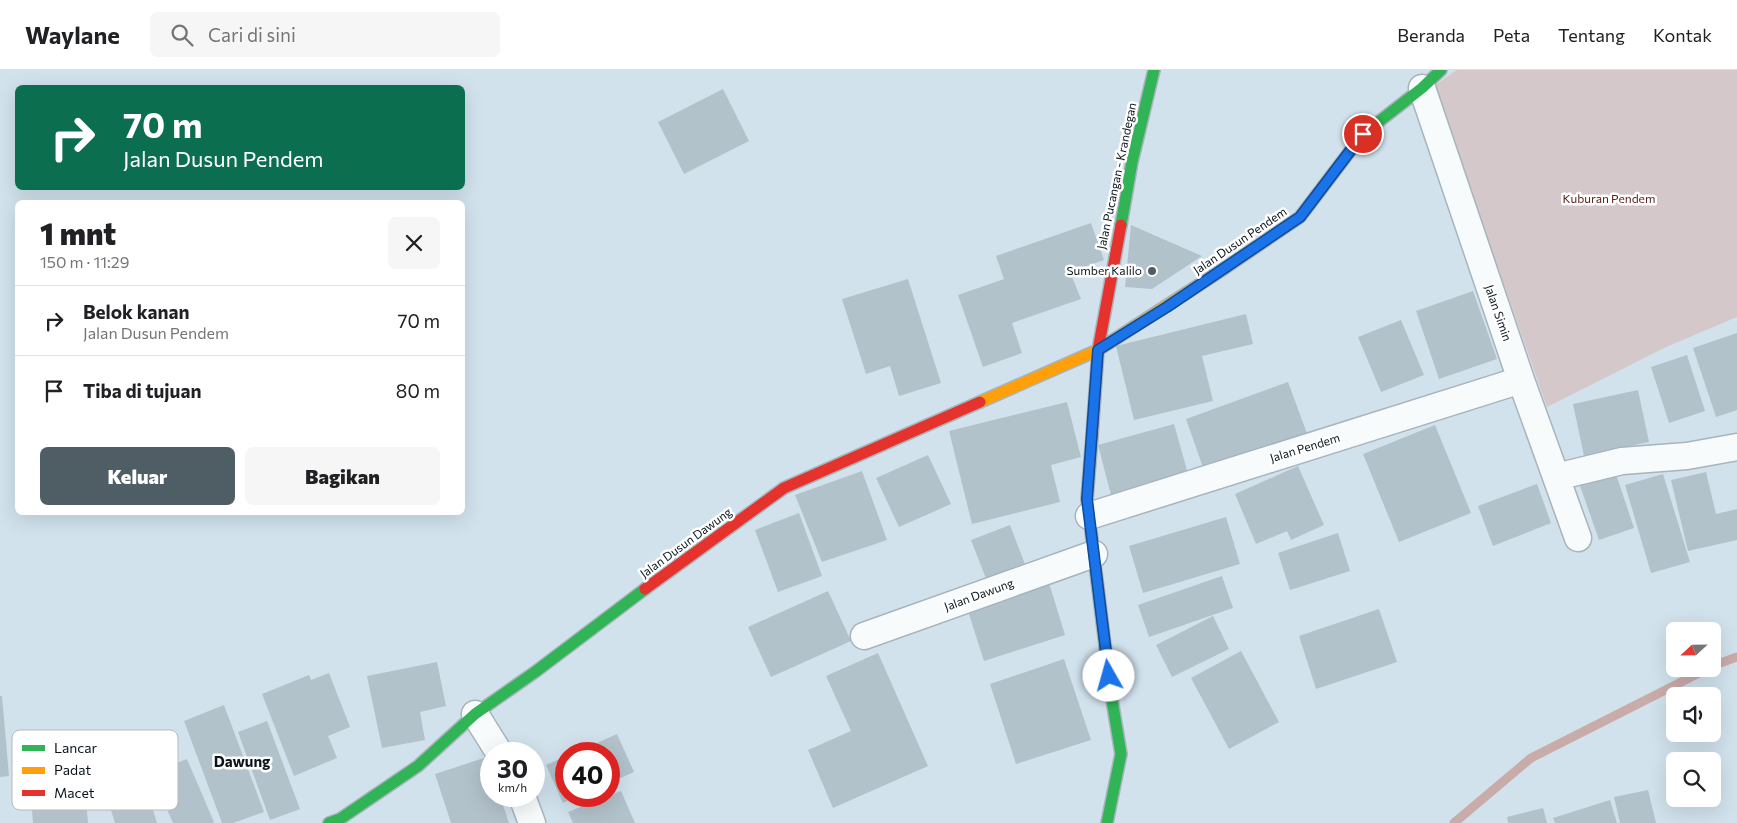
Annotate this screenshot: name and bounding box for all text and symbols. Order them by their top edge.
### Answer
search box [150,12,500,57]
text: Waylane [25,20,120,49]
icon: search [168,21,196,49]
text: Cari di sini [208,23,296,46]
text: Beranda [1397,24,1465,46]
text: Peta [1493,24,1530,46]
text: Tentang [1558,24,1625,46]
text: Kontak [1653,24,1712,46]
street label: Jalan Pucangan - Krandegan [1094,101,1139,251]
text: 70 m [123,102,203,145]
icon: right [40,105,105,170]
pin [1342,113,1384,155]
icon: arrive [1349,120,1377,148]
text: Jalan Dusun Pendem [123,145,324,172]
park label: Kuburan Pendem [1563,191,1655,205]
street label: Jalan Dusun Pendem [1190,204,1289,277]
text: 1 mnt [40,214,116,251]
button: close [388,217,440,269]
text: 150 m · 11:29 [40,252,129,271]
place label: Sumber Kalilo [1067,263,1142,277]
marker: Sumber Kalilo [1146,265,1158,277]
street label: Jalan Simin [1482,283,1515,343]
text: Belok kanan [83,300,190,323]
icon: right [40,307,68,335]
text: 70 m [397,309,440,332]
text: Jalan Dusun Pendem [83,323,229,342]
icon: arrive [40,377,68,405]
text: Tiba di tujuan [83,379,201,402]
text: 80 m [396,379,440,402]
street label: Jalan Pendem [1268,430,1342,465]
button: Keluar [40,447,235,505]
button: Bagikan [245,447,440,505]
street label: Jalan Dusun Dawung [637,504,735,581]
street label: Jalan Dawung [942,575,1016,614]
north arrow [1666,622,1721,678]
map controls [1666,622,1721,807]
position arrow [1082,649,1134,701]
button: sound [1666,687,1721,742]
legend [12,730,178,810]
text: Lancar [54,739,98,756]
speed limit sign: 40 [555,742,620,807]
district label: Dawung [214,752,270,770]
button: search [1666,752,1721,807]
text: 30 [497,753,528,783]
text: Padat [54,761,92,778]
text: km/h [498,780,527,794]
text: Macet [54,784,95,801]

